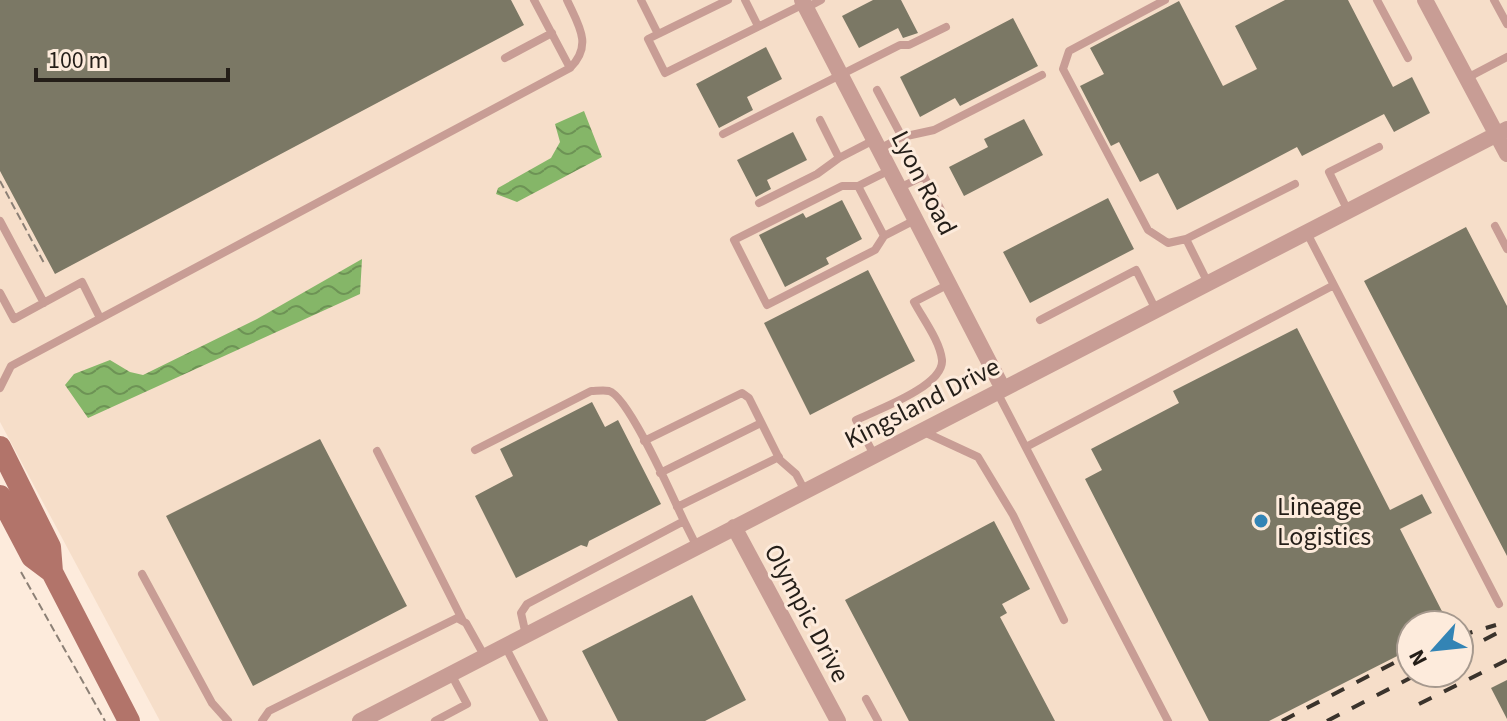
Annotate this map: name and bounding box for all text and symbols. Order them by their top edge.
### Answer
scale bar [36,32,228,82]
text: 100 m [48,43,108,78]
street label: Lyon Road [882,124,966,242]
street label: Kingsland Drive [838,348,1006,458]
place label: Lineage Logistics [1277,488,1371,555]
marker: Lineage Logistics [1252,512,1270,530]
street label: Olympic Drive [755,537,859,689]
north arrow [1395,609,1475,689]
text: N [1400,644,1436,671]

